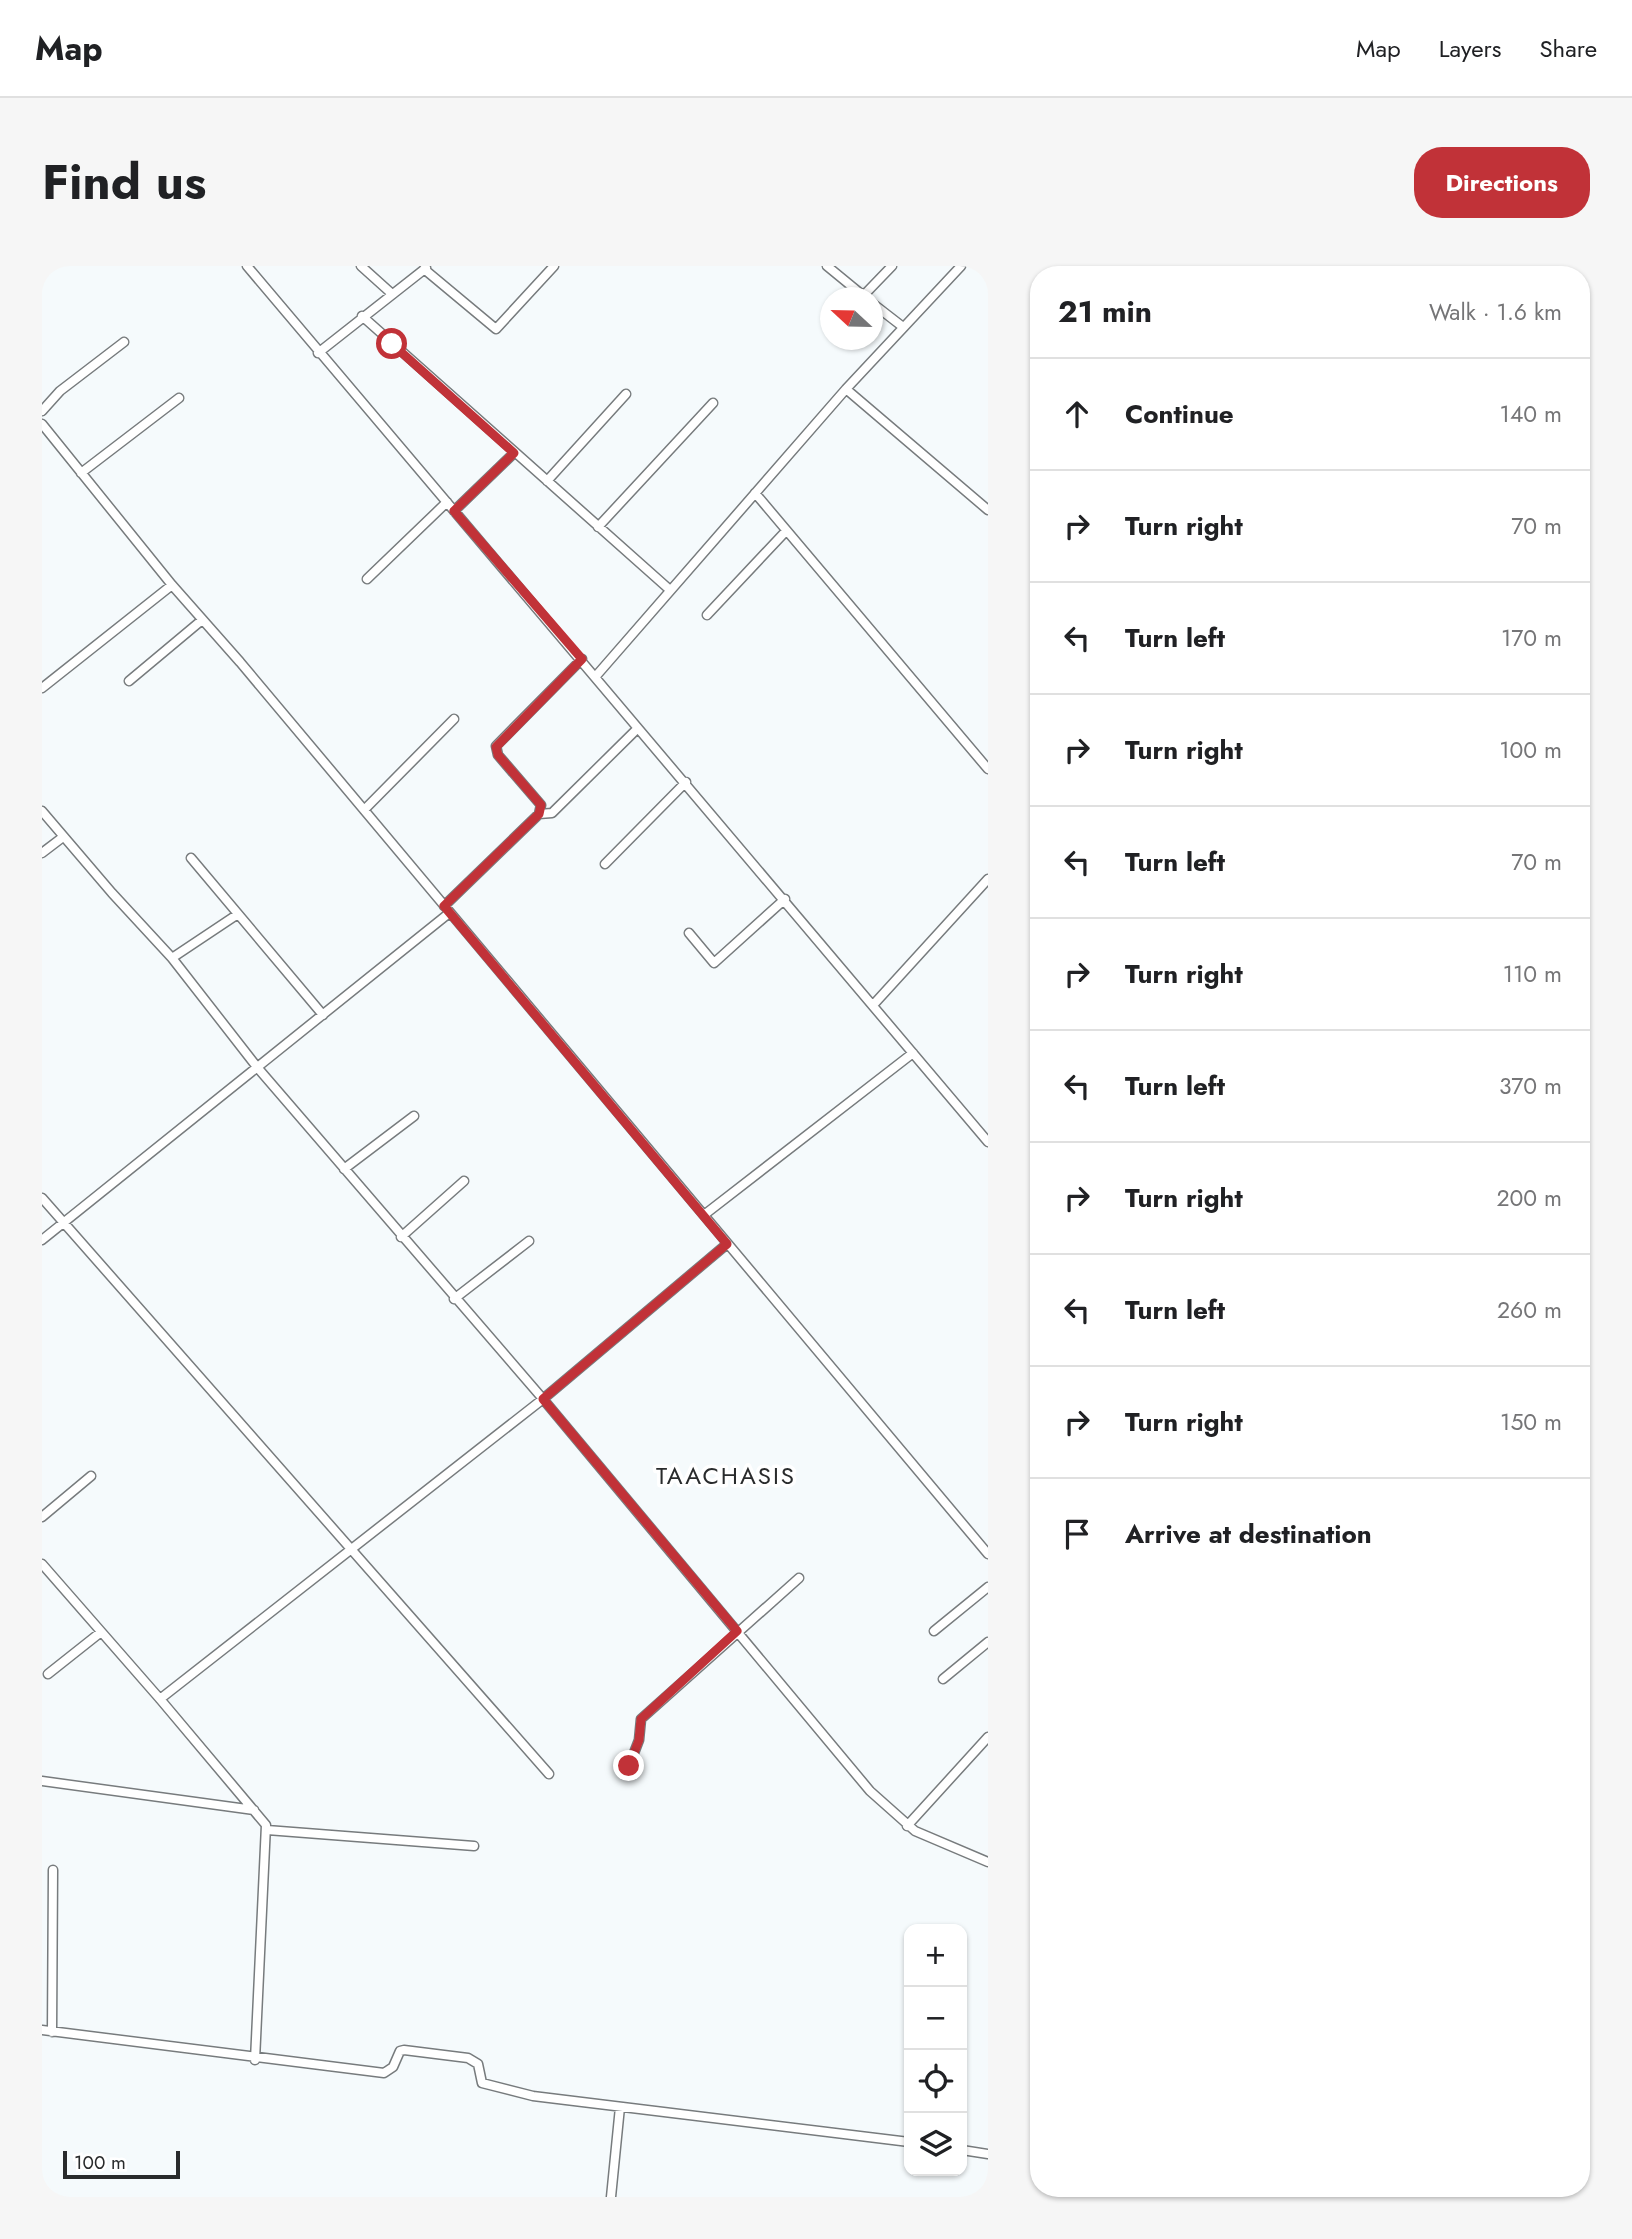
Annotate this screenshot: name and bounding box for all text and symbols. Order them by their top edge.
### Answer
text: Map [35,25,103,72]
text: Map [1356,31,1401,66]
text: Layers [1439,31,1501,66]
text: Share [1539,31,1597,66]
text: Find us [42,147,206,217]
button: Directions [1414,147,1590,218]
north arrow [820,287,883,350]
text: 21 min [1058,290,1152,333]
text: Walk · 1.6 km [1429,295,1562,329]
route start [376,328,407,359]
icon: ahead [1058,395,1096,433]
text: Continue [1125,395,1234,433]
text: 140 m [1500,397,1562,431]
icon: right [1058,507,1096,545]
text: Turn right [1125,507,1243,545]
text: 70 m [1511,509,1562,543]
icon: left [1058,619,1096,657]
text: Turn left [1125,619,1225,657]
text: 170 m [1501,621,1562,655]
icon: right [1058,731,1096,769]
text: Turn right [1125,731,1243,769]
text: 100 m [1499,733,1562,767]
icon: left [1058,843,1096,881]
text: Turn left [1125,843,1225,881]
text: 70 m [1511,845,1562,879]
icon: right [1058,955,1096,993]
text: Turn right [1125,955,1243,993]
text: 110 m [1503,957,1562,991]
icon: left [1058,1067,1096,1105]
text: Turn left [1125,1067,1225,1105]
text: 370 m [1499,1069,1562,1103]
icon: right [1058,1179,1096,1217]
text: Turn right [1125,1179,1243,1217]
text: 200 m [1496,1181,1562,1215]
icon: left [1058,1291,1096,1329]
text: Turn left [1125,1291,1225,1329]
text: 260 m [1497,1293,1562,1327]
icon: right [1058,1403,1096,1441]
text: Turn right [1125,1403,1243,1441]
text: 150 m [1500,1405,1562,1439]
district label: TAACHASIS [656,1458,796,1493]
icon: arrive [1058,1515,1096,1553]
text: Arrive at destination [1125,1515,1372,1553]
route end [613,1750,644,1781]
map controls [904,1924,967,2176]
button: + [904,1924,967,1987]
button: − [904,1987,967,2050]
button: locate [904,2050,967,2113]
button: layers [904,2113,967,2176]
scale bar [63,2148,180,2180]
text: 100 m [74,2149,126,2176]

